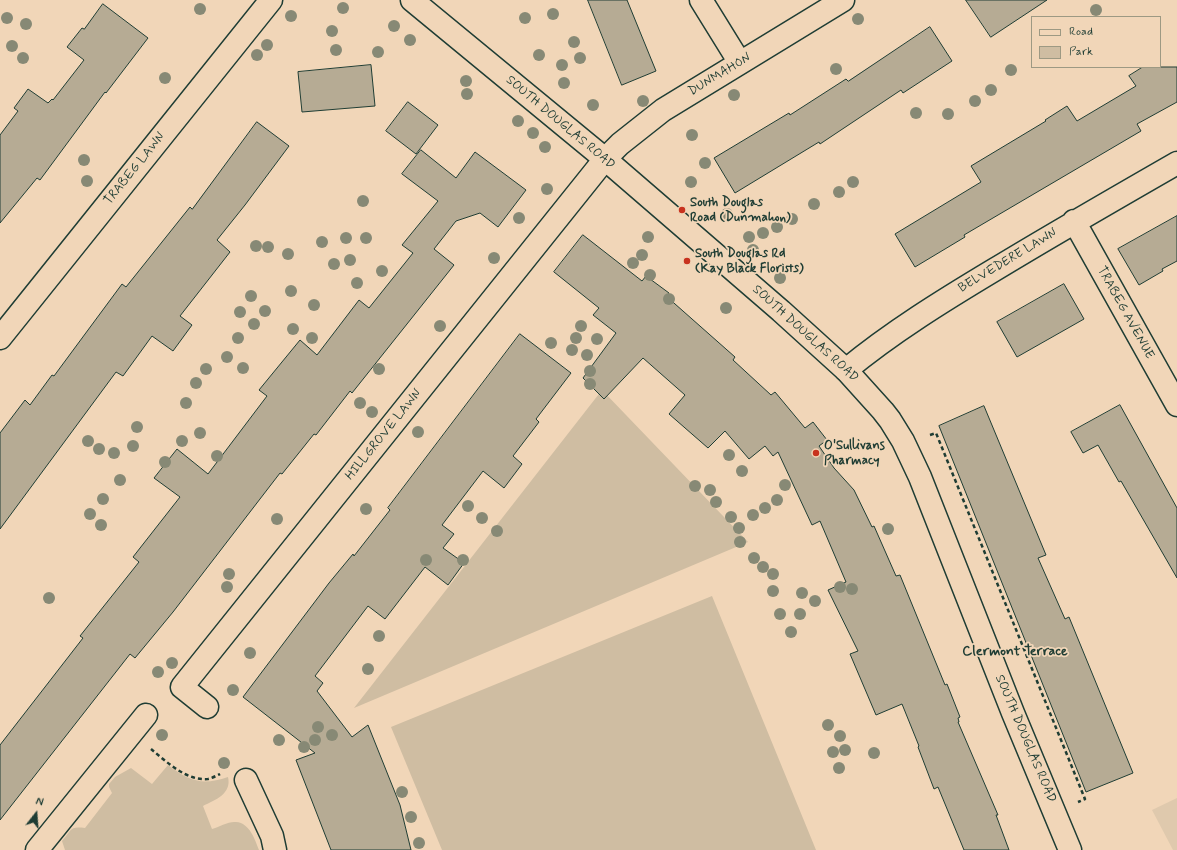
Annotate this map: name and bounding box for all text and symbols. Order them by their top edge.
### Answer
legend [1031,16,1161,68]
text: Road [1069,24,1093,40]
text: Park [1069,44,1093,60]
street label: DUNMAHON [686,50,754,100]
street label: SOUTH DOUGLAS ROAD [502,73,618,173]
street label: TRABEG LAWN [101,130,169,208]
place label: South Douglas Road (Dunmahon) [690,195,791,226]
marker: South Douglas Road (Dunmahon) [677,205,687,215]
street label: BELVEDERE LAWN [956,225,1060,297]
place label: South Douglas Rd (Kay Black Florists) [695,246,804,277]
marker: South Douglas Rd (Kay Black Florists) [682,256,692,266]
street label: TRABEG AVENUE [1093,264,1157,362]
street label: SOUTH DOUGLAS ROAD [749,282,861,386]
street label: HILLGROVE LAWN [342,386,426,484]
place label: O'Sullivans Pharmacy [824,438,885,469]
marker: O'Sullivans Pharmacy [811,448,821,458]
district label: Clermont Terrace [962,644,1068,660]
street label: SOUTH DOUGLAS ROAD [991,673,1059,805]
north arrow [16,794,56,834]
text: N [34,795,45,810]

